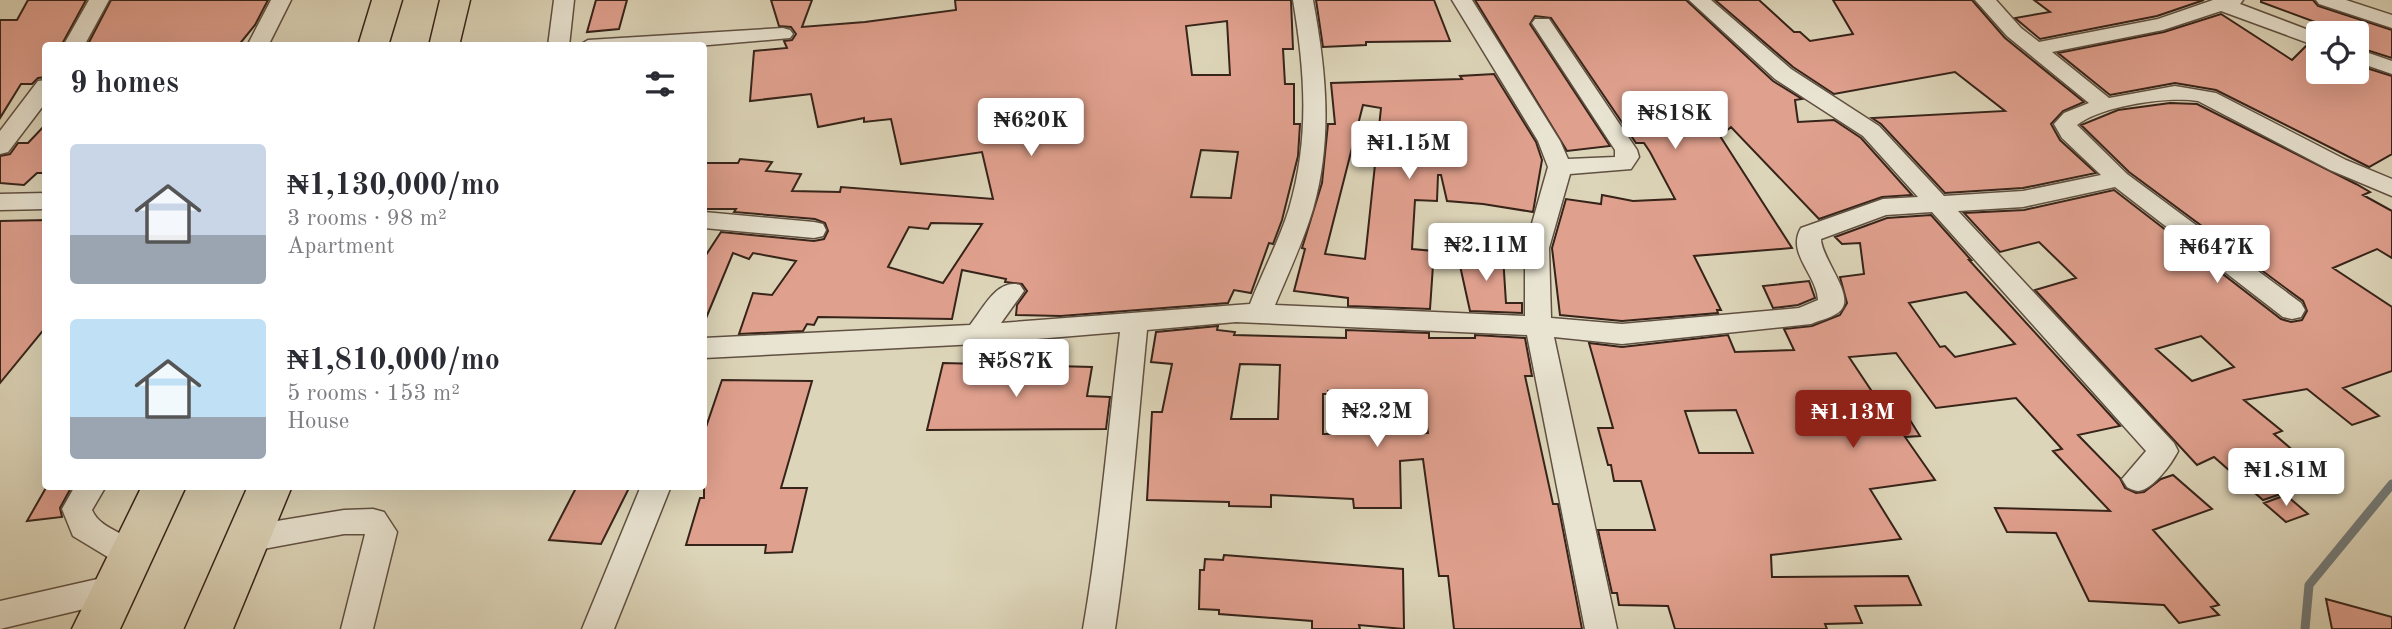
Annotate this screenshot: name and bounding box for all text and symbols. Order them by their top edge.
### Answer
map controls [2306,21,2369,84]
button: locate [2306,21,2369,84]
icon: filters [641,65,679,103]
text: 9 homes [70,69,179,99]
pin: ₦818K [1626,92,1724,151]
pin: ₦620K [982,99,1080,158]
text: ₦818K [1638,102,1712,125]
text: ₦620K [994,109,1068,132]
pin: ₦1.15M [1352,122,1466,181]
text: ₦1.15M [1367,132,1451,155]
text: ₦1,130,000/mo [287,171,500,201]
icon: home [126,172,210,256]
text: 3 rooms · 98 m² [287,207,447,230]
pin: ₦2.11M [1429,224,1543,283]
pin: ₦647K [2168,226,2266,285]
text: ₦2.11M [1444,234,1528,257]
text: Apartment [287,235,395,258]
text: ₦647K [2180,236,2254,259]
pin: ₦587K [967,340,1065,399]
text: ₦1,810,000/mo [287,346,500,376]
icon: home [126,347,210,431]
text: ₦587K [979,350,1053,373]
text: 5 rooms · 153 m² [287,382,460,405]
pin: ₦2.2M [1328,390,1426,449]
pin: ₦1.13M [1796,391,1910,450]
text: ₦2.2M [1342,400,1412,423]
text: ₦1.13M [1811,401,1895,424]
text: House [287,410,349,433]
pin: ₦1.81M [2229,448,2343,508]
text: ₦1.81M [2244,459,2328,482]

